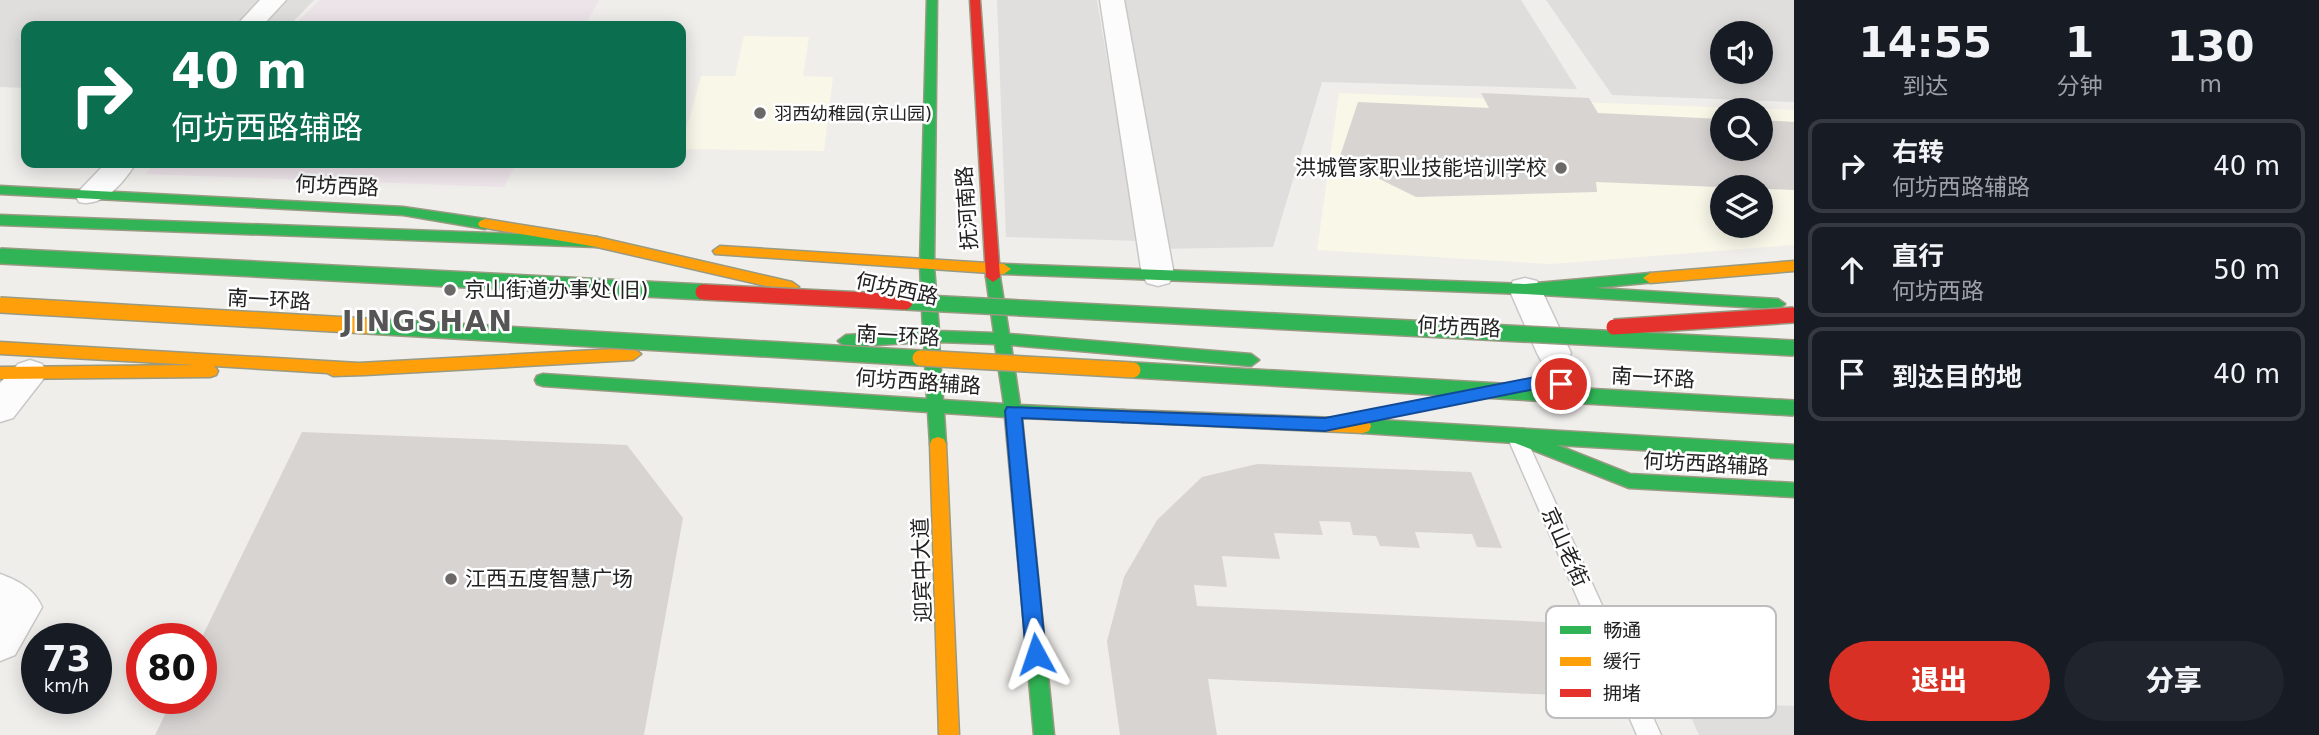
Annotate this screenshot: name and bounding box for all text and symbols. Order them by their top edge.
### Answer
text: 14:55 [1858,18,1992,67]
text: 1 [2065,18,2094,67]
map controls [1710,21,1773,238]
button: sound [1710,21,1773,84]
text: 130 [2167,22,2255,71]
text: 40 m [171,43,307,100]
icon: right [56,49,147,140]
text: m [2200,71,2222,97]
text: 到达 [1902,73,1948,99]
text: 分钟 [2057,73,2103,99]
button: search [1710,98,1773,161]
place label: 羽西幼稚园(京山园) [774,103,932,124]
marker: 羽西幼稚园(京山园) [752,105,768,121]
text: 何坊西路辅路 [171,109,363,147]
text: 右转 [1892,137,1944,167]
icon: right [1833,147,1871,185]
text: 40 m [2213,151,2280,181]
place label: 洪城管家职业技能培训学校 [1295,156,1547,180]
marker: 洪城管家职业技能培训学校 [1553,160,1569,176]
street label: 抚河南路 [952,165,982,251]
street label: 何坊西路 [294,172,380,200]
text: 何坊西路辅路 [1892,174,2030,200]
button: layers [1710,175,1773,238]
text: 直行 [1892,241,1944,271]
icon: ahead [1833,251,1871,289]
text: 50 m [2213,255,2280,285]
street label: 何坊西路 [853,269,941,309]
place label: 京山街道办事处(旧) [464,278,648,302]
text: 何坊西路 [1892,278,1984,304]
marker: 京山街道办事处(旧) [442,282,458,298]
street label: 南一环路 [226,286,312,314]
district label: JINGSHAN [340,305,514,338]
street label: 何坊西路 [1416,313,1502,341]
street label: 南一环路 [855,322,941,350]
pin [1531,354,1591,414]
icon: arrive [1833,355,1871,393]
text: 40 m [2213,359,2280,389]
text: 到达目的地 [1892,362,2022,392]
street label: 南一环路 [1610,364,1696,392]
icon: arrive [1542,365,1580,403]
street label: 何坊西路辅路 [854,366,982,398]
street label: 何坊西路辅路 [1642,449,1770,479]
street label: 京山老街 [1537,504,1593,590]
street label: 迎宾中大道 [908,517,936,623]
place label: 江西五度智慧广场 [465,567,633,591]
marker: 江西五度智慧广场 [443,571,459,587]
legend [1546,606,1776,718]
position arrow [999,617,1073,691]
text: 畅通 [1603,619,1641,641]
speed limit sign: 80 [126,623,217,714]
text: 73 [42,639,91,679]
button: 退出 [1829,641,2050,721]
button: 分享 [2064,641,2284,721]
text: 缓行 [1603,650,1641,672]
text: km/h [44,675,89,696]
text: 拥堵 [1603,682,1641,704]

